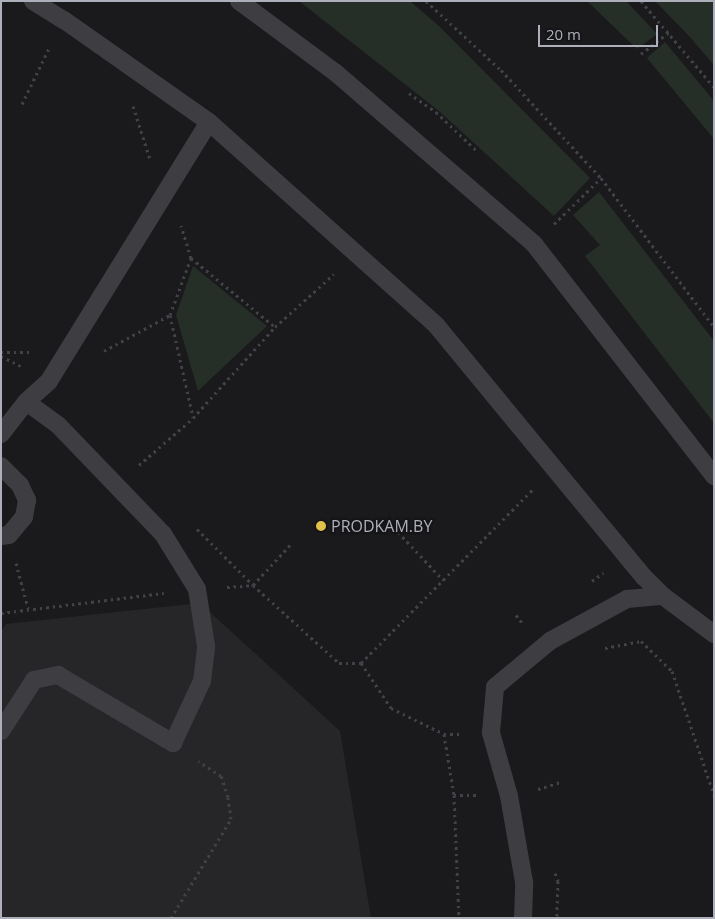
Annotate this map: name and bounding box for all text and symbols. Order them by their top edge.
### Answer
scale bar [540,15,660,47]
text: 20 m [546,24,581,44]
place label: PRODKAM.BY [331,516,432,536]
marker: PRODKAM.BY [315,520,327,532]

